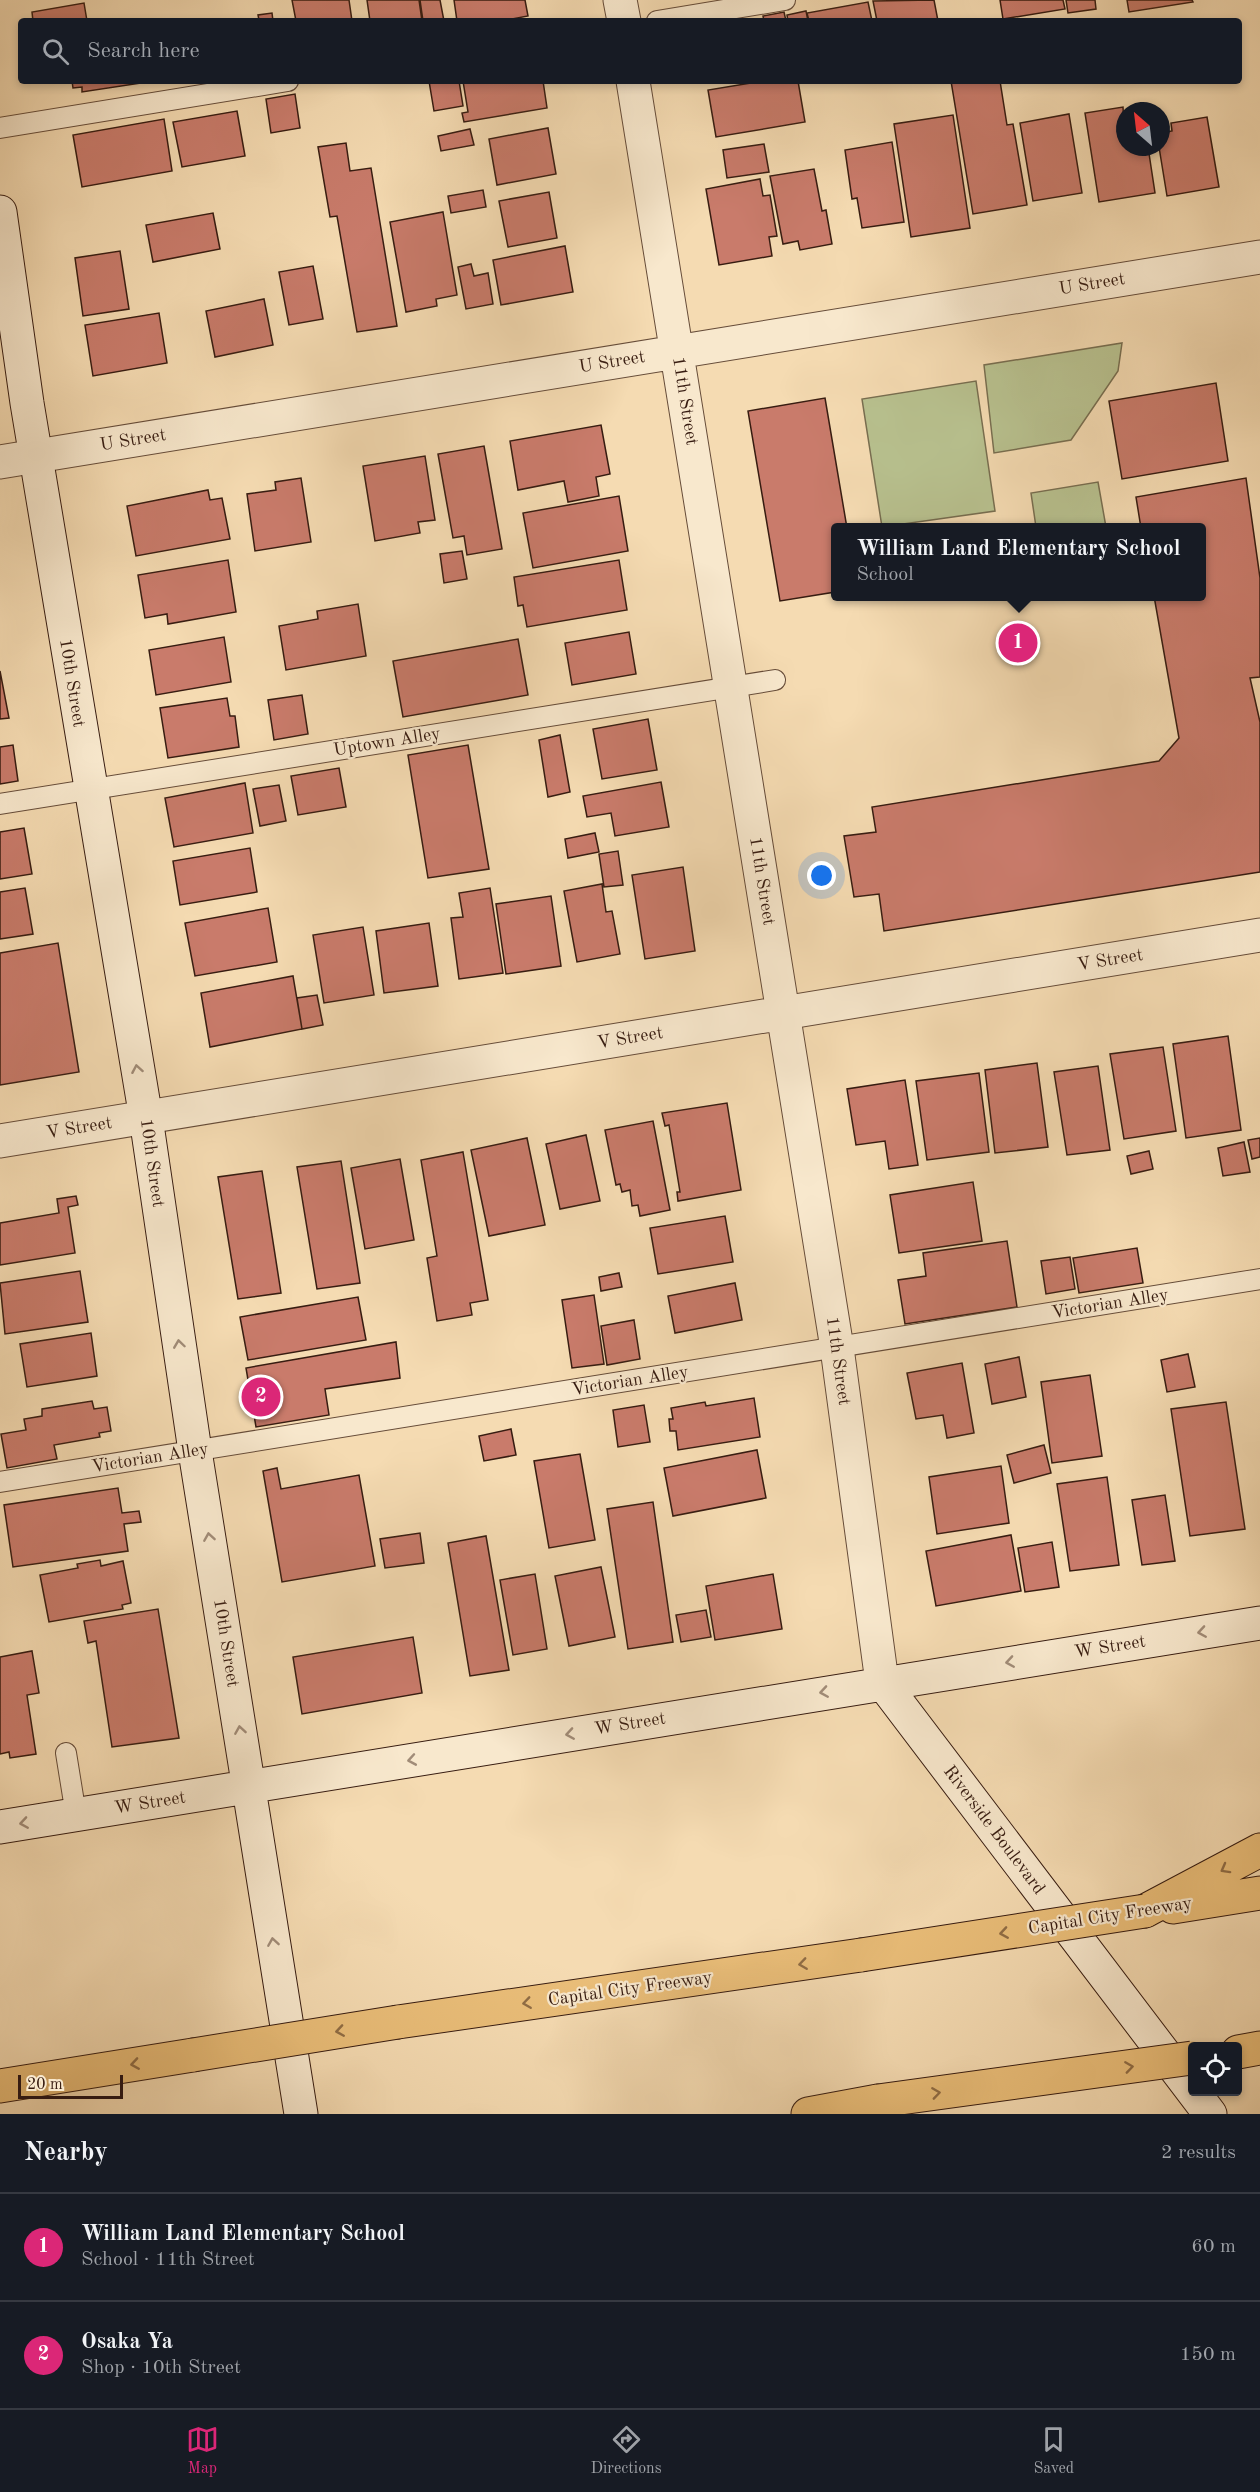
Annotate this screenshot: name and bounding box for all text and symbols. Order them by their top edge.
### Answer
search box [18,18,1242,84]
icon: search [39,35,72,68]
text: Search here [87,40,200,62]
north arrow [1116,102,1170,156]
street label: U Street [1058,270,1126,298]
street label: U Street [578,348,646,376]
street label: 11th Street [669,355,701,447]
street label: U Street [99,426,167,454]
popup [831,523,1206,601]
text: William Land Elementary School [856,538,1181,560]
text: School [856,565,914,585]
pin: 1 [998,620,1038,666]
street label: 10th Street [56,637,88,729]
street label: Uptown Alley [332,725,442,759]
street label: 11th Street [746,835,778,927]
your location [807,861,836,890]
street label: V Street [1076,946,1144,974]
street label: V Street [596,1024,664,1052]
one-way arrow [132,1064,144,1073]
street label: V Street [45,1114,113,1142]
street label: 10th Street [137,1117,167,1209]
street label: Victorian Alley [1050,1286,1170,1322]
street label: 11th Street [823,1315,853,1407]
one-way arrow [174,1340,186,1349]
street label: Victorian Alley [570,1363,690,1399]
pin: 2 [242,1374,280,1420]
street label: Victorian Alley [90,1440,210,1476]
one-way arrow [204,1532,216,1542]
street label: 10th Street [210,1597,242,1689]
one-way arrow [1198,1626,1207,1638]
street label: W Street [1073,1632,1147,1662]
one-way arrow [1005,1656,1014,1668]
one-way arrow [820,1685,830,1698]
street label: W Street [593,1709,667,1739]
one-way arrow [235,1725,247,1734]
one-way arrow [565,1727,575,1740]
one-way arrow [408,1753,418,1766]
street label: Riverside Boulevard [940,1762,1048,1898]
street label: W Street [113,1788,187,1818]
one-way arrow [20,1816,30,1829]
one-way arrow [1221,1862,1231,1873]
street label: Capital City Freeway [1027,1894,1194,1938]
one-way arrow [999,1926,1009,1939]
one-way arrow [267,1937,279,1946]
one-way arrow [798,1957,807,1969]
street label: Capital City Freeway [547,1968,714,2009]
one-way arrow [522,1997,531,2009]
one-way arrow [335,2025,345,2037]
map controls [1188,2042,1242,2096]
button: locate [1188,2042,1242,2096]
one-way arrow [131,2058,140,2070]
one-way arrow [1124,2061,1134,2073]
scale bar [18,2072,123,2100]
text: 20 m [27,2077,63,2093]
one-way arrow [931,2088,940,2100]
text: Nearby [24,2140,108,2166]
text: 2 results [1161,2143,1236,2163]
text: William Land Elementary School [81,2223,405,2245]
text: 1 [38,2237,49,2257]
text: 60 m [1191,2237,1236,2257]
text: School · 11th Street [81,2250,255,2270]
text: Osaka Ya [81,2331,173,2353]
text: 2 [38,2345,49,2365]
text: 150 m [1180,2345,1236,2365]
text: Shop · 10th Street [81,2358,241,2378]
tab: Map [186,2423,219,2479]
tab: Directions [591,2423,662,2479]
tab: Saved [1033,2423,1074,2479]

